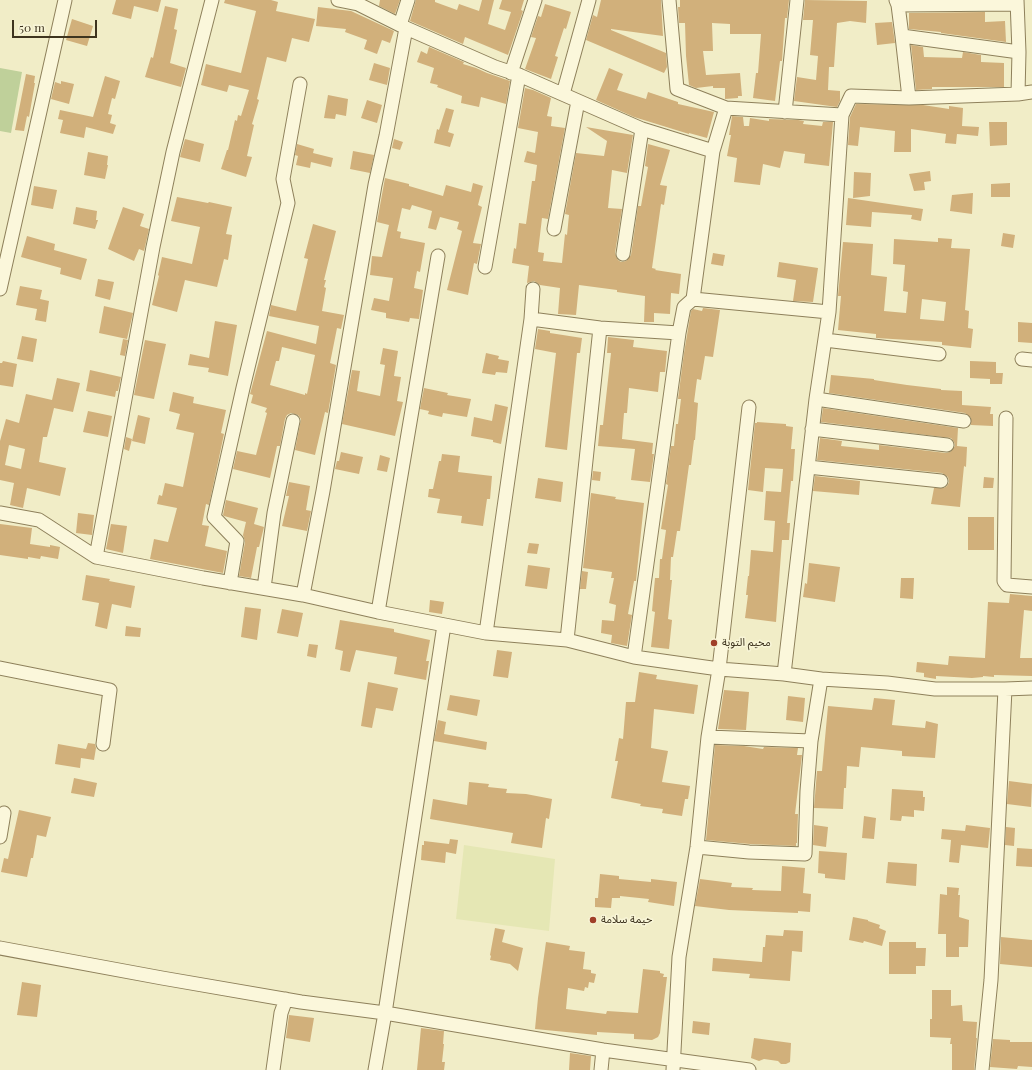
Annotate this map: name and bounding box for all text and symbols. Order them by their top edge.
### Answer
scale bar [14,12,99,38]
text: 50 m [19,19,45,35]
place label: مخيم التوبة [722,636,771,650]
marker: مخيم التوبة [709,638,719,648]
place label: خيمة سلامة [601,913,652,927]
marker: خيمة سلامة [588,915,598,925]

